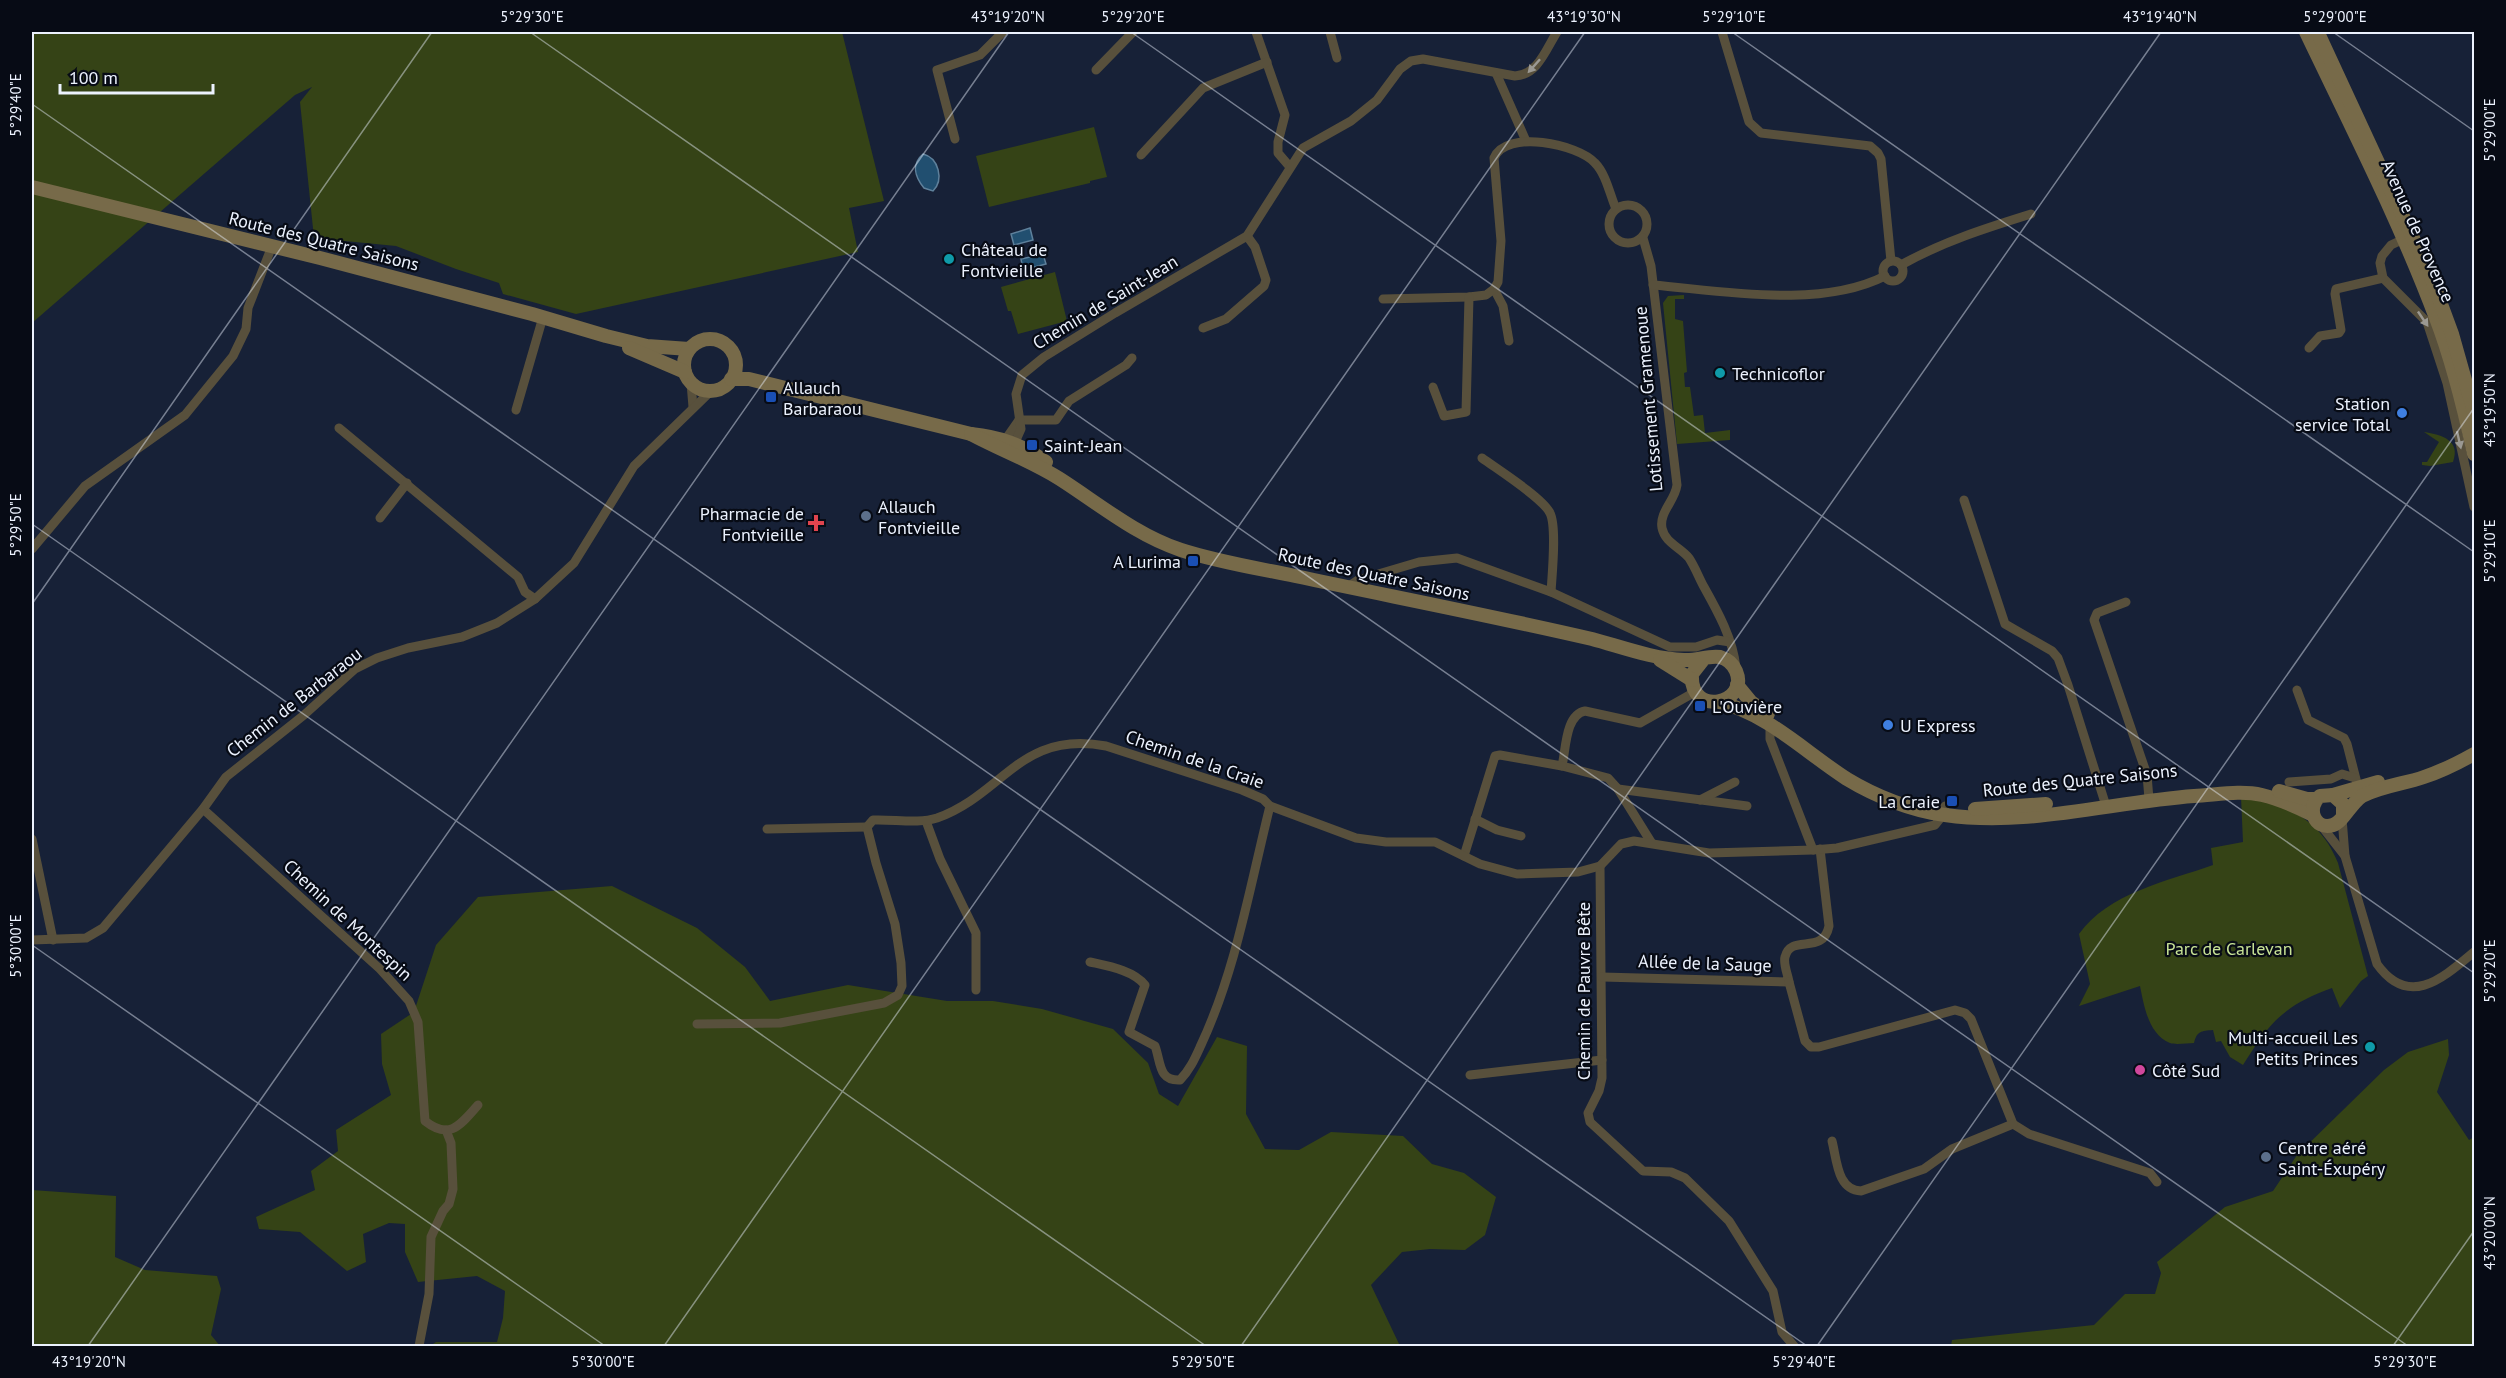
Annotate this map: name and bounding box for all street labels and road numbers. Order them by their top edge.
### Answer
street label: Avenue de Provence [2376,156,2460,306]
street label: Route des Quatre Saisons [226,206,422,276]
street label: Chemin de Saint-Jean [1028,250,1182,354]
street label: Lotissement Gramenoue [1628,305,1668,493]
street label: Route des Quatre Saisons [1276,542,1472,606]
street label: Chemin de Barbaraou [222,642,366,762]
street label: Chemin de la Craie [1123,725,1267,793]
street label: Route des Quatre Saisons [1982,758,2178,802]
street label: Chemin de Montespin [279,854,417,986]
street label: Chemin de Pauvre Bête [1572,902,1595,1080]
street label: Allée de la Sauge [1638,949,1772,977]

